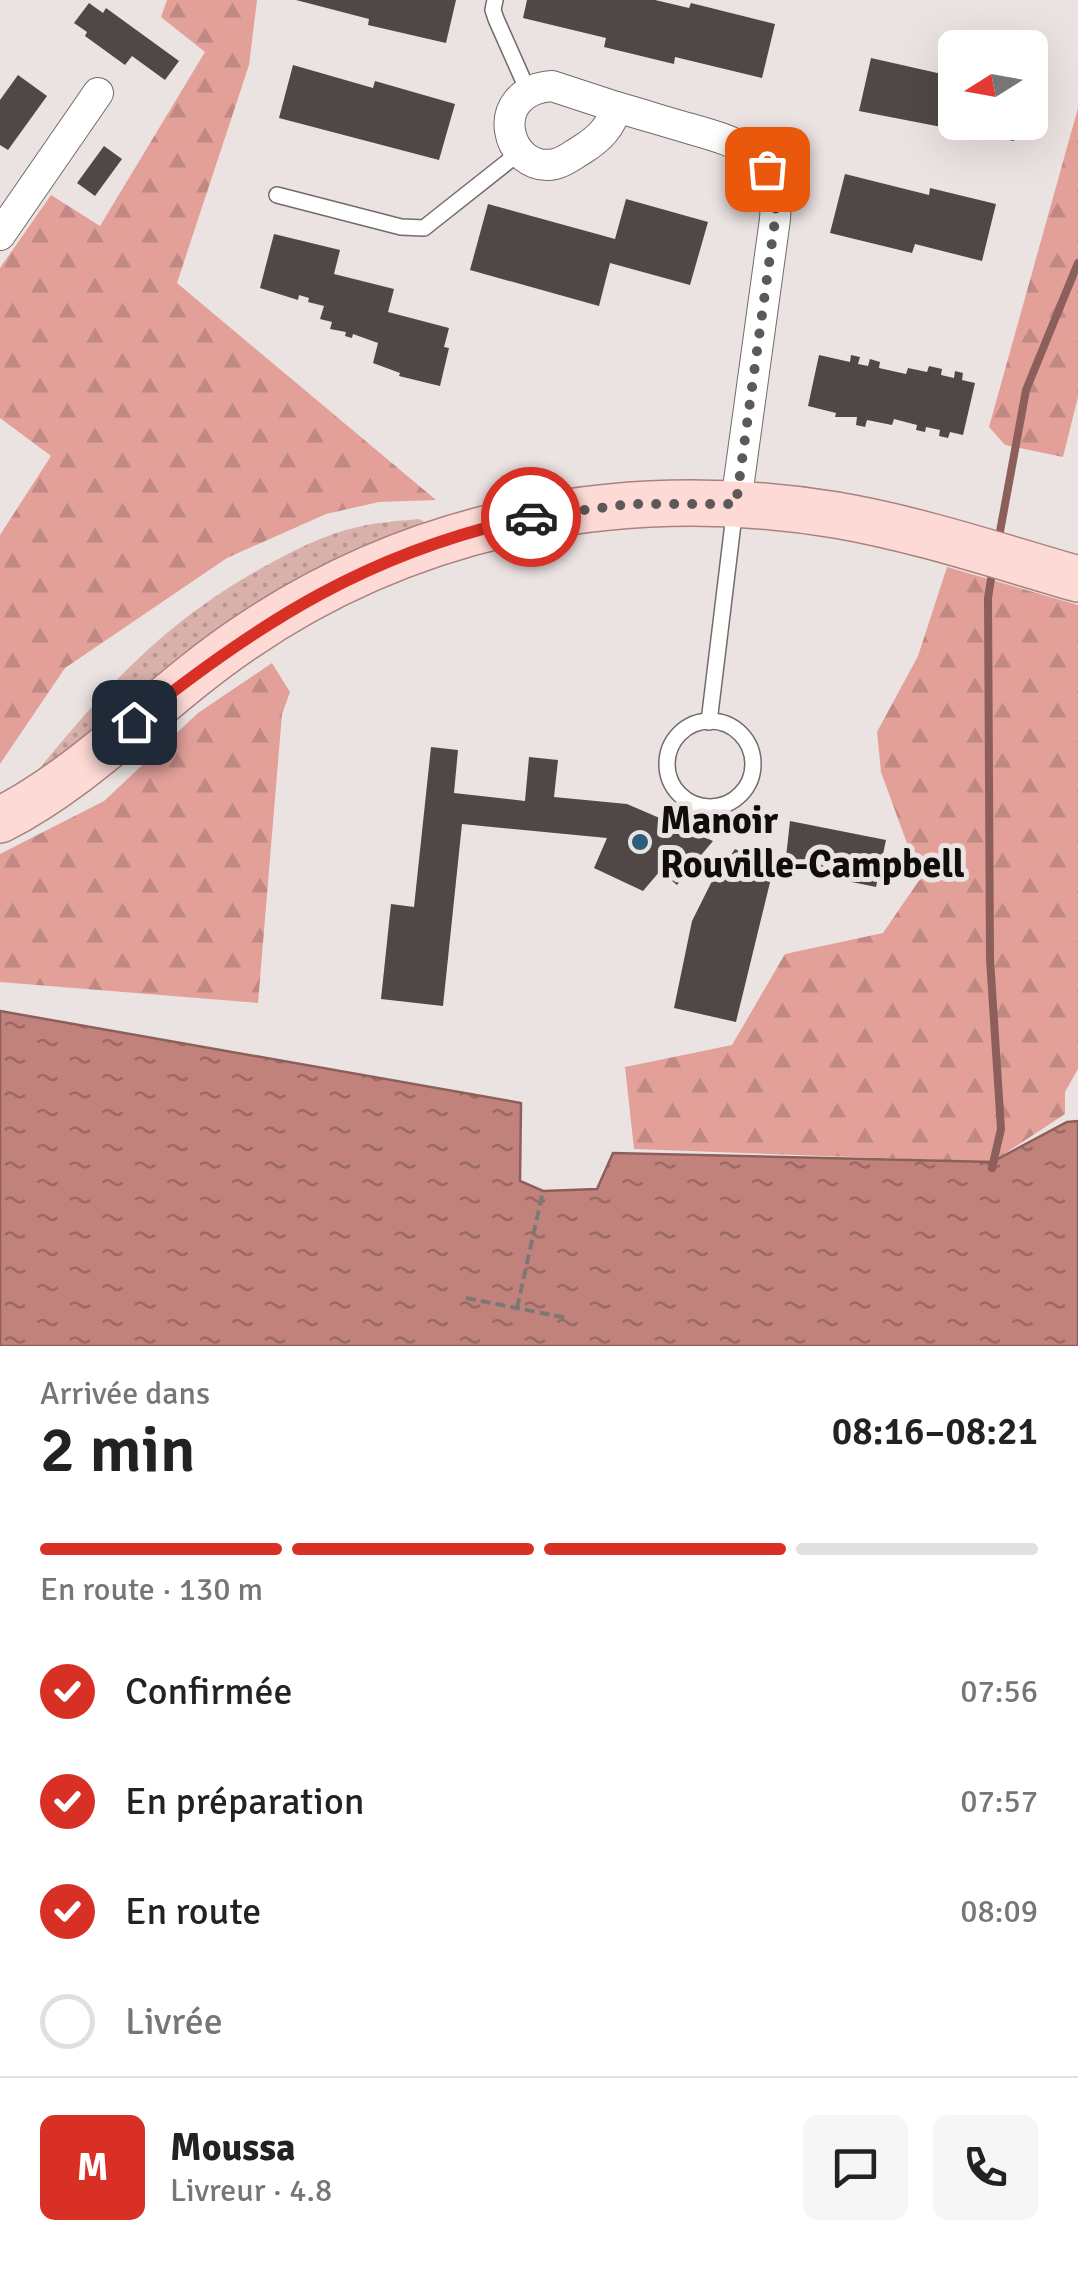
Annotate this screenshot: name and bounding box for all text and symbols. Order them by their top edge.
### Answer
north arrow [938,30,1048,140]
map controls [938,30,1048,140]
pin [725,127,810,212]
icon: bag [740,142,795,197]
courier [481,467,581,567]
icon: car [504,490,559,545]
pin [92,680,177,765]
icon: home [107,695,162,750]
place label: Manoir Rouville-Campbell [660,797,965,888]
marker: Manoir Rouville-Campbell [629,831,651,853]
text: Arrivée dans [40,1374,210,1413]
text: 08:16–08:21 [832,1408,1038,1455]
text: 2 min [40,1410,196,1490]
text: En route · 130 m [40,1570,263,1609]
icon: check [40,1664,95,1719]
text: Confirmée [125,1668,293,1715]
text: 07:56 [960,1672,1038,1711]
icon: check [40,1774,95,1829]
text: En préparation [125,1778,364,1825]
text: 07:57 [960,1782,1038,1821]
icon: check [40,1884,95,1939]
text: En route [125,1888,261,1935]
text: 08:09 [960,1892,1038,1931]
text: Livrée [125,1998,223,2045]
button: chat [803,2115,908,2220]
button: phone [933,2115,1038,2220]
text: Moussa [170,2124,296,2171]
text: M [77,2144,108,2191]
text: Livreur · 4.8 [170,2171,332,2210]

